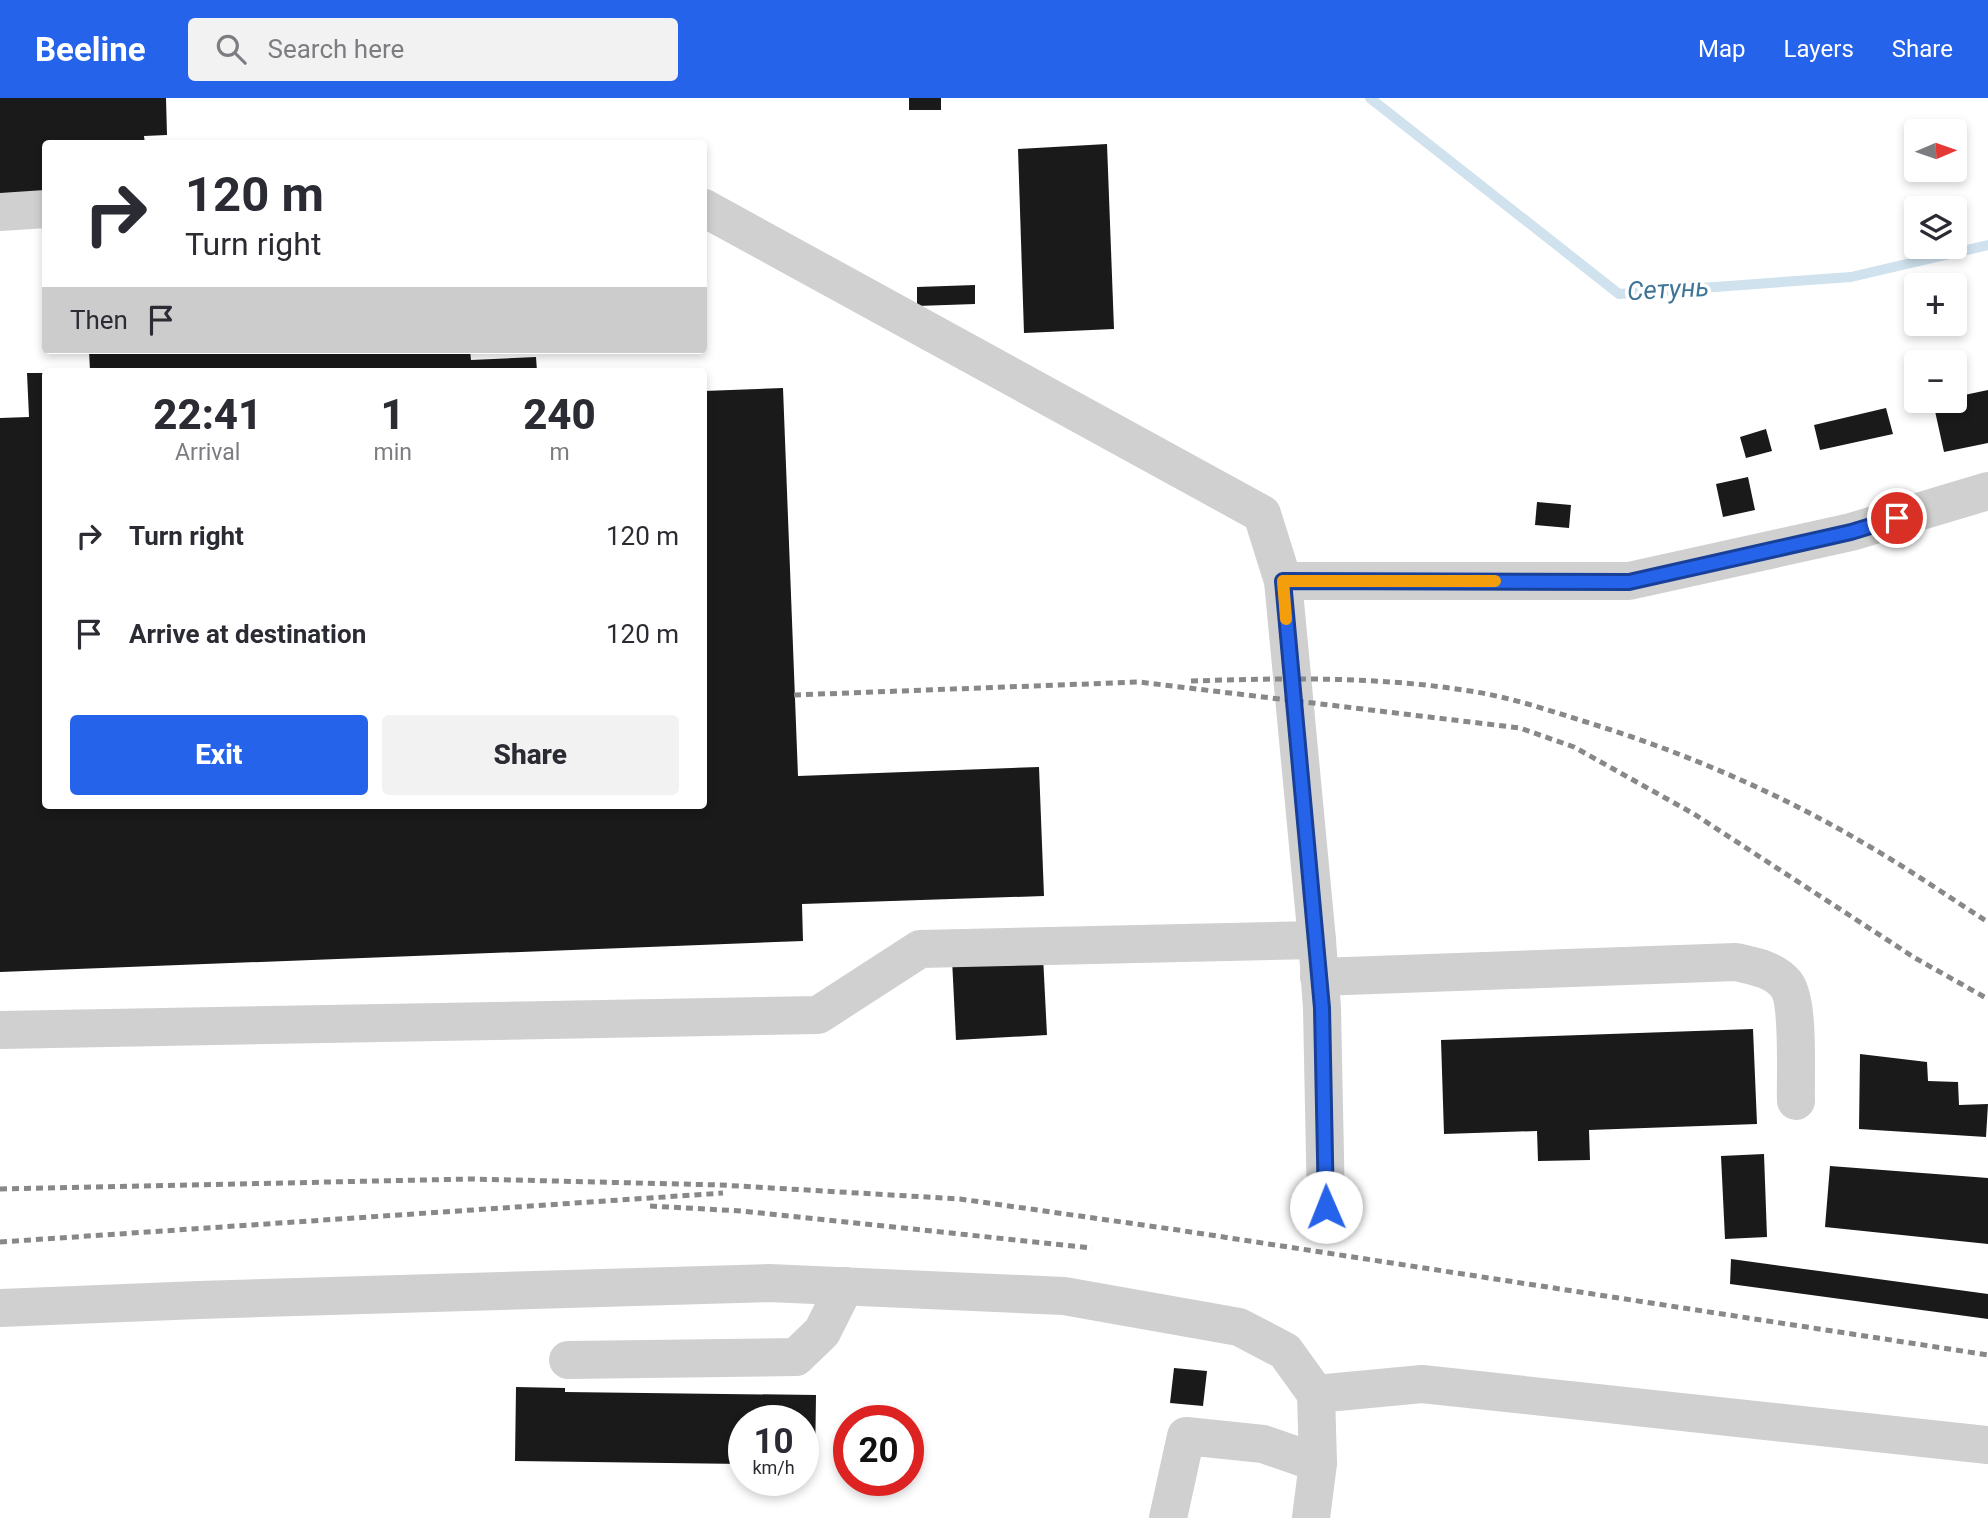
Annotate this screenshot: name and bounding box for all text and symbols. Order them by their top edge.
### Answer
search box [188,18,678,81]
text: Beeline [35,30,146,69]
icon: search [212,30,250,68]
text: Search here [268,34,404,64]
text: Map [1698,35,1746,63]
text: Layers [1784,35,1854,63]
text: Share [1892,35,1953,63]
north arrow [1904,119,1967,182]
map controls [1904,119,1967,413]
text: 120 m [185,166,324,223]
icon: right [70,168,161,259]
button: layers [1904,196,1967,259]
text: Turn right [185,225,321,263]
water label: Сетунь [1626,272,1710,306]
button: + [1904,273,1967,336]
icon: arrive [142,301,180,339]
text: Then [70,305,128,335]
button: − [1904,350,1967,413]
text: 22:41 [153,390,262,439]
text: 1 [381,390,405,439]
text: 240 [523,390,596,439]
text: Arrival [175,439,240,466]
text: min [373,439,412,466]
text: m [549,439,570,466]
pin [1867,488,1927,548]
icon: arrive [1878,499,1916,537]
icon: right [70,517,108,555]
text: Turn right [129,521,244,551]
text: 120 m [606,521,679,551]
icon: arrive [70,615,108,653]
text: Arrive at destination [129,619,366,649]
text: 120 m [606,619,679,649]
button: Exit [70,715,368,795]
button: Share [382,715,679,795]
position arrow [1289,1170,1363,1244]
speed limit sign: 20 [833,1405,924,1496]
text: 10 [753,1421,794,1462]
text: km/h [752,1457,795,1478]

